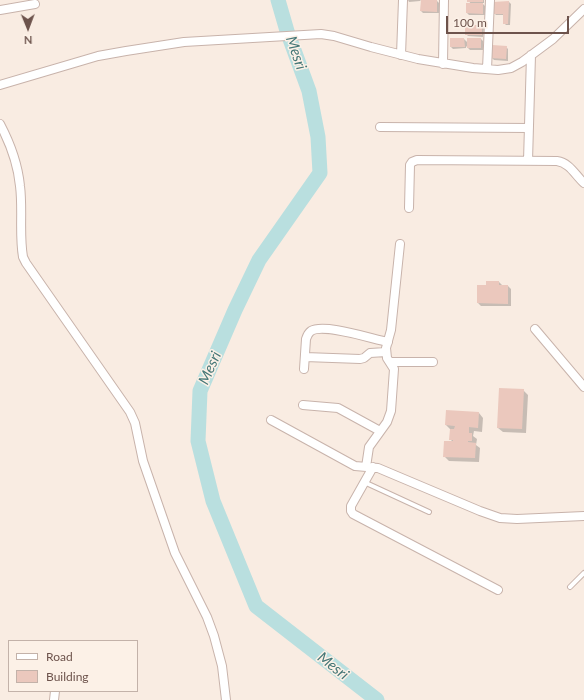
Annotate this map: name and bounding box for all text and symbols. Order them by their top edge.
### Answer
north arrow [8,8,48,48]
scale bar [448,8,571,34]
text: 100 m [453,15,487,30]
text: N [24,34,33,47]
water label: Mesri [282,34,310,72]
water label: Mesri [195,349,225,387]
legend [8,640,138,692]
water label: Mesri [314,648,352,684]
text: Road [46,649,73,664]
text: Building [46,669,89,684]

